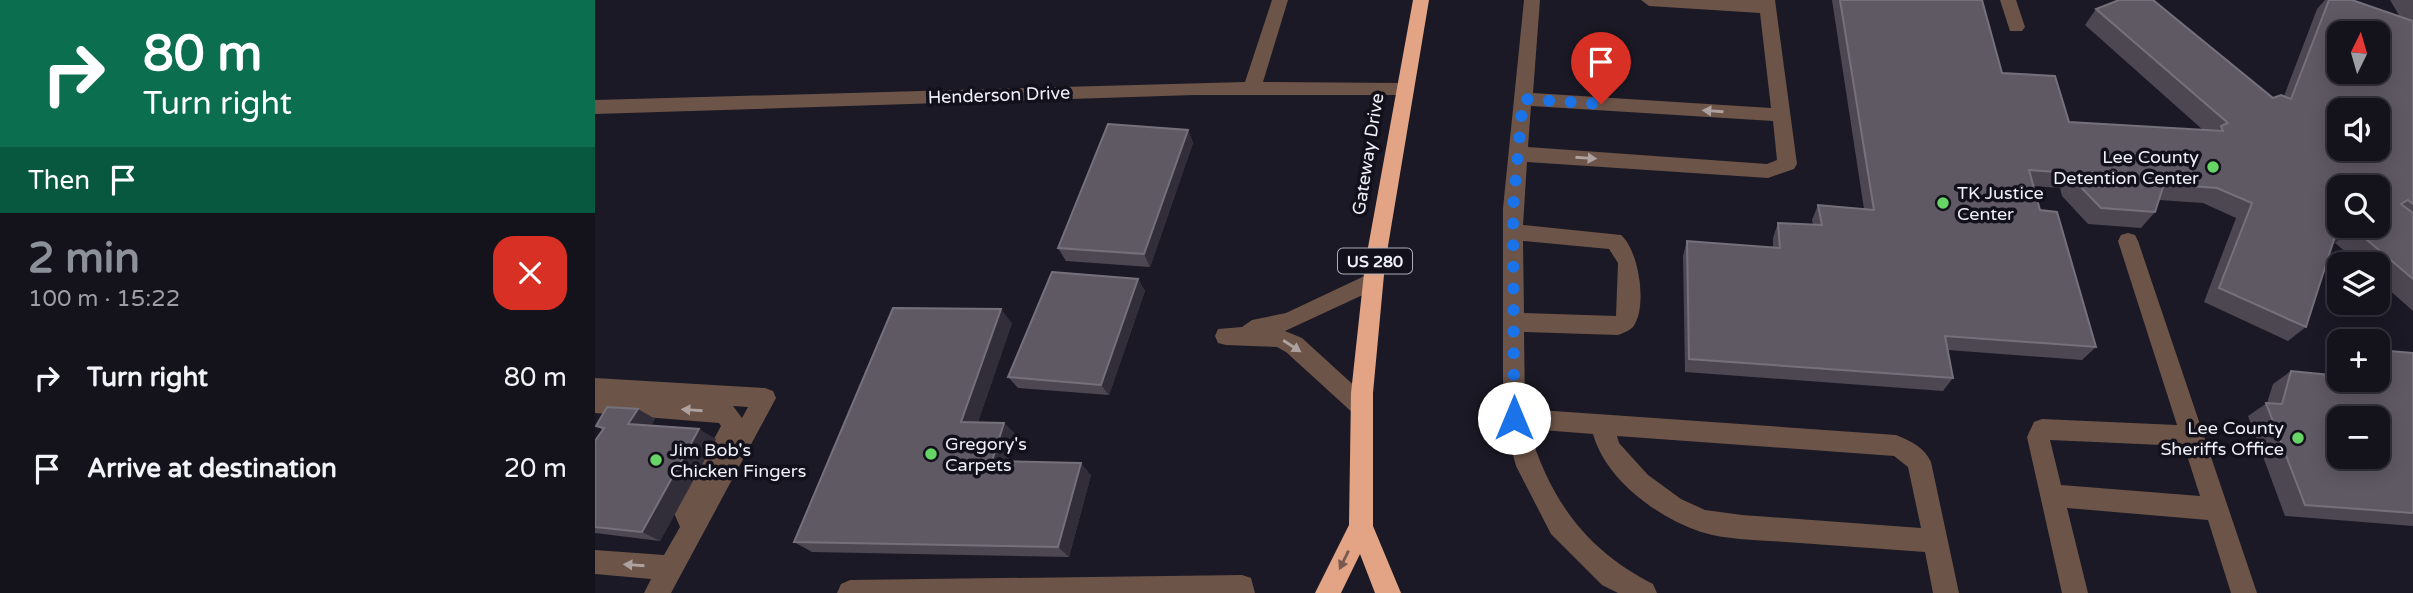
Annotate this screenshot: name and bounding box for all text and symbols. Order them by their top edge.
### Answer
north arrow [2327,21,2391,84]
map controls [2327,21,2390,469]
text: 80 m [143,25,262,84]
icon: right [28,28,119,119]
pin [1571,32,1631,104]
icon: arrive [1582,43,1620,81]
street label: Henderson Drive [927,82,1071,108]
text: Turn right [143,85,292,123]
street label: Gateway Drive [1348,91,1388,217]
button: sound [2327,98,2390,161]
one-way arrow [1702,105,1724,116]
place label: Lee County Detention Center [2053,146,2199,189]
one-way arrow [1575,153,1597,164]
marker: Lee County Detention Center [2205,159,2221,175]
icon: arrive [104,161,142,199]
text: Then [28,165,90,196]
button: search [2327,175,2390,238]
place label: TK Justice Center [1957,182,2044,225]
marker: TK Justice Center [1935,195,1951,211]
text: 2 min [28,233,140,284]
button: close [493,236,567,310]
road number: US 280 [1338,248,1412,274]
button: layers [2327,252,2390,315]
text: 100 m · 15:22 [28,285,180,313]
button: + [2327,329,2390,392]
one-way arrow [1282,339,1302,352]
icon: right [28,359,66,397]
text: Turn right [87,362,208,393]
text: 80 m [504,362,567,393]
position arrow [1477,381,1551,455]
one-way arrow [680,404,702,415]
button: − [2327,406,2390,469]
place label: Lee County Sheriffs Office [2160,417,2284,460]
marker: Lee County Sheriffs Office [2290,430,2306,446]
place label: Gregory's Carpets [945,433,1027,476]
place label: Jim Bob's Chicken Fingers [670,439,806,482]
marker: Gregory's Carpets [923,446,939,462]
icon: arrive [28,450,66,488]
marker: Jim Bob's Chicken Fingers [648,452,664,468]
text: Arrive at destination [87,453,337,484]
text: 20 m [504,453,567,484]
one-way arrow [1339,550,1350,570]
one-way arrow [623,559,645,570]

